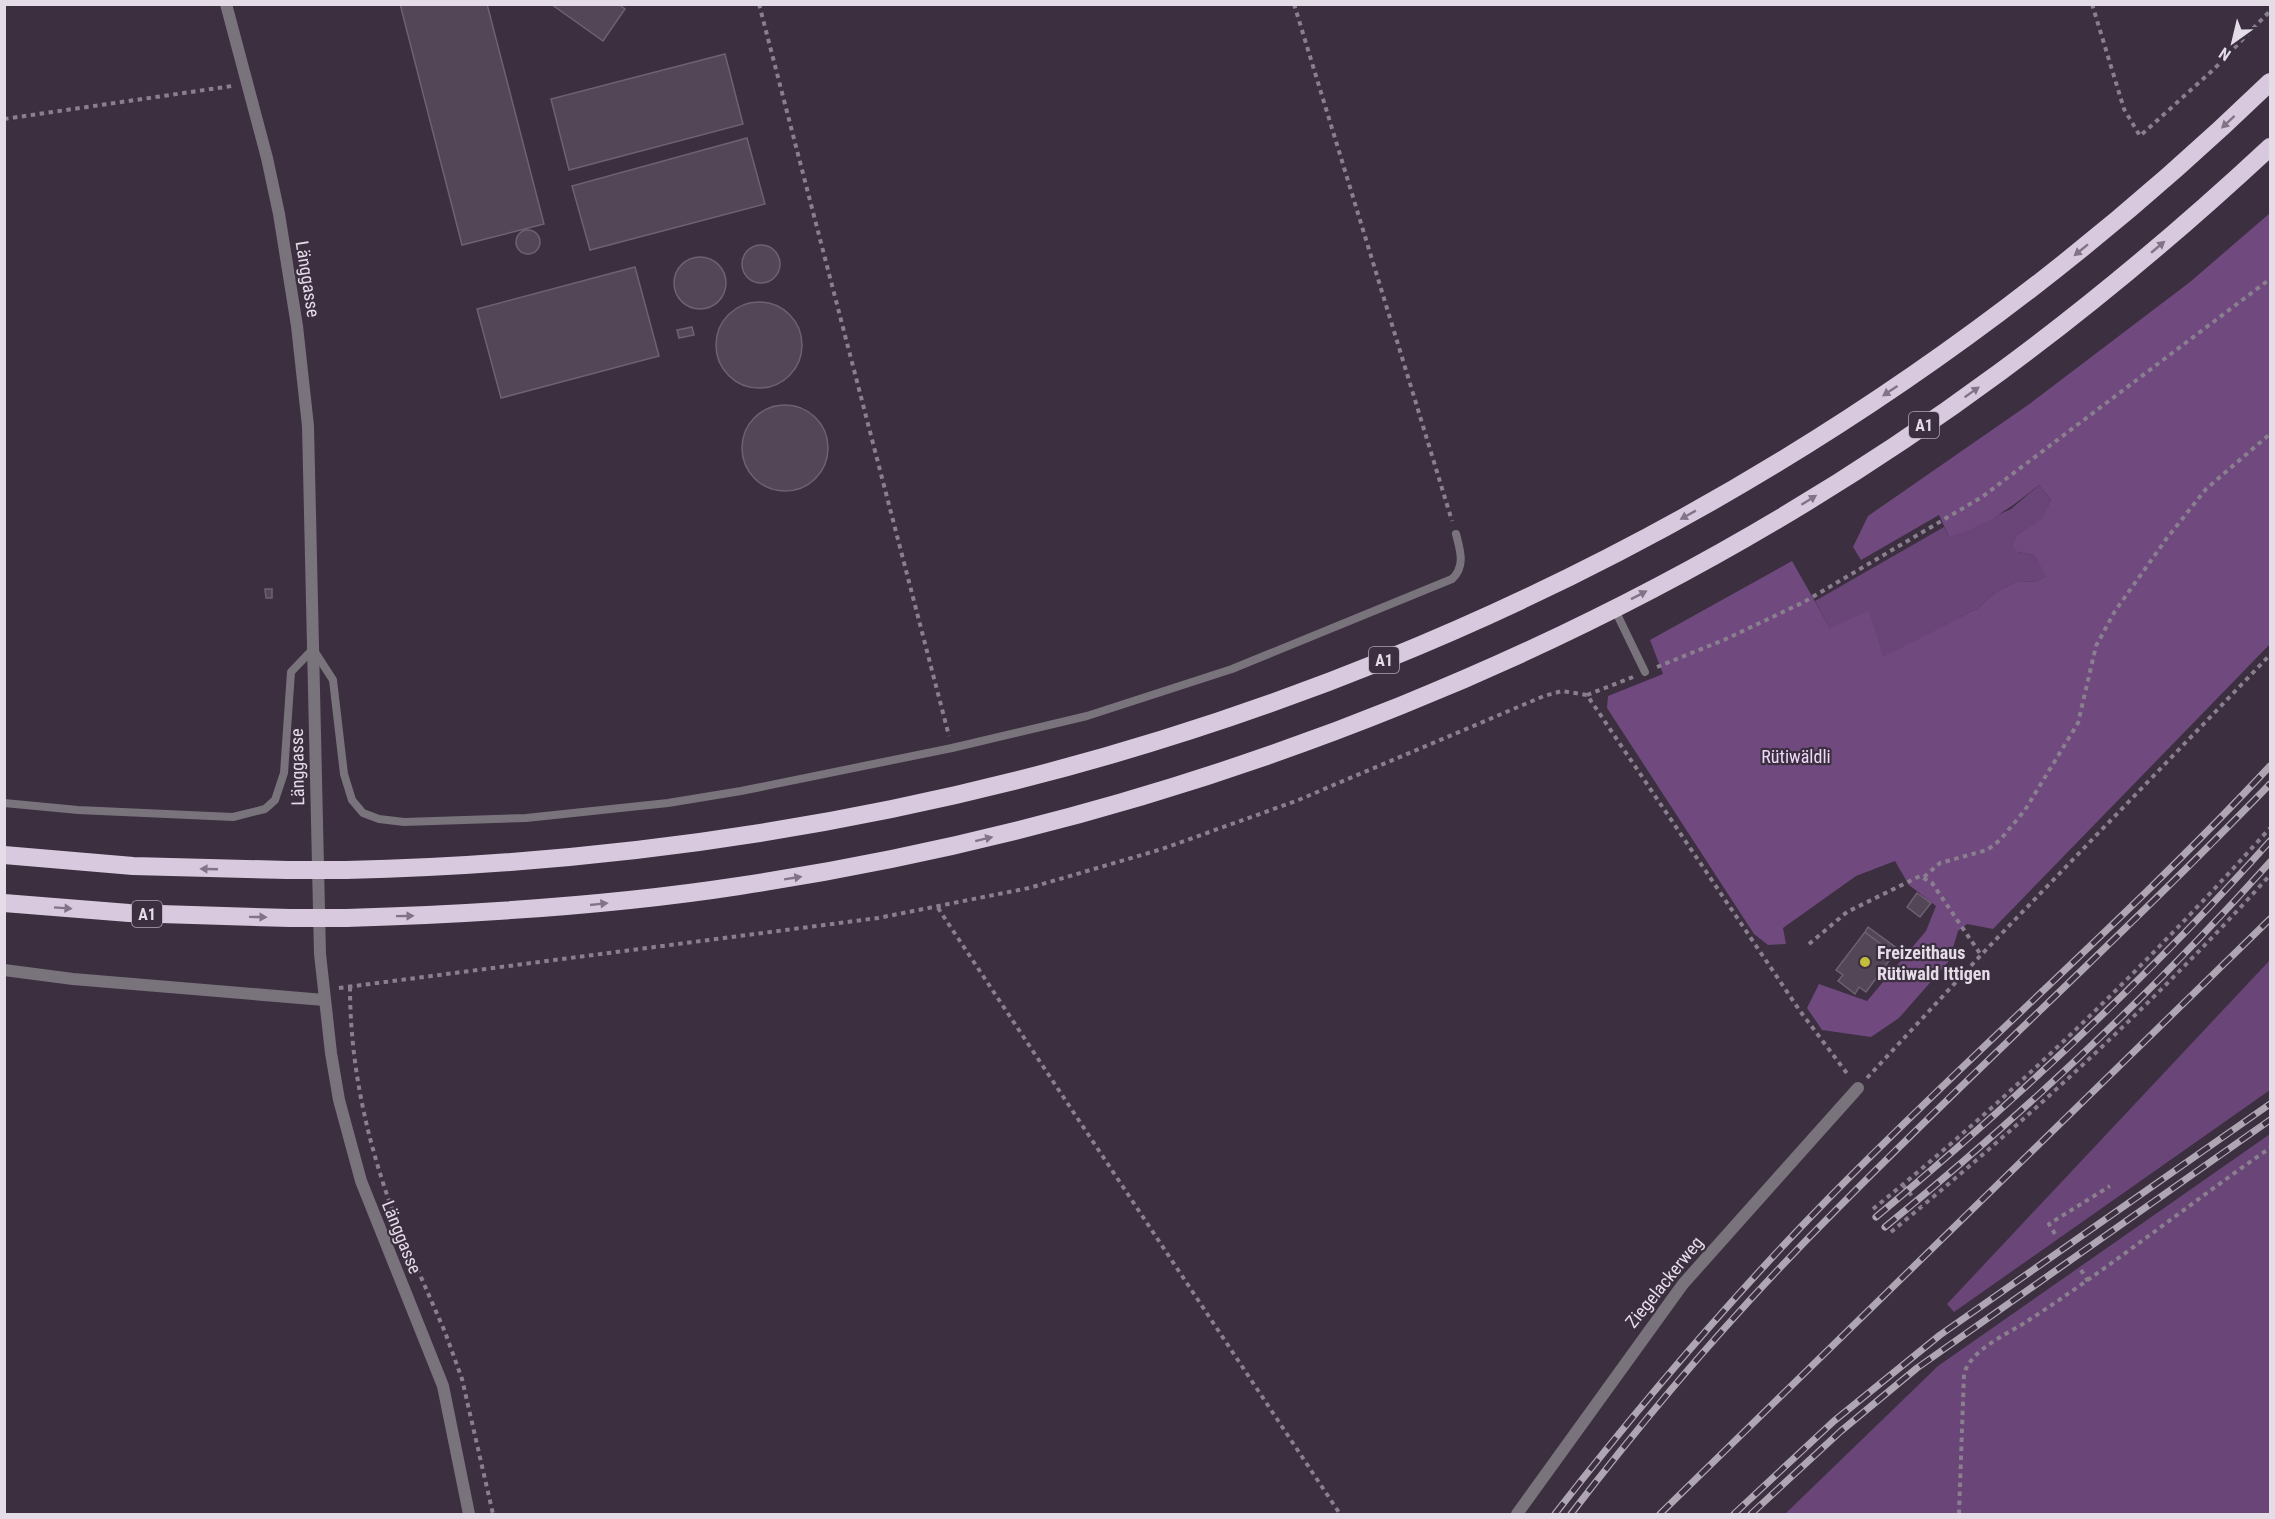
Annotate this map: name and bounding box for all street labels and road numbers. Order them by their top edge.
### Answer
street label: Länggasse [292,239,324,319]
road number: A1 [1909,412,1939,438]
road number: A1 [1369,647,1399,673]
street label: Länggasse [286,728,308,806]
road number: A1 [132,901,162,927]
street label: Länggasse [378,1197,426,1277]
street label: Ziegelackerweg [1621,1232,1707,1332]

